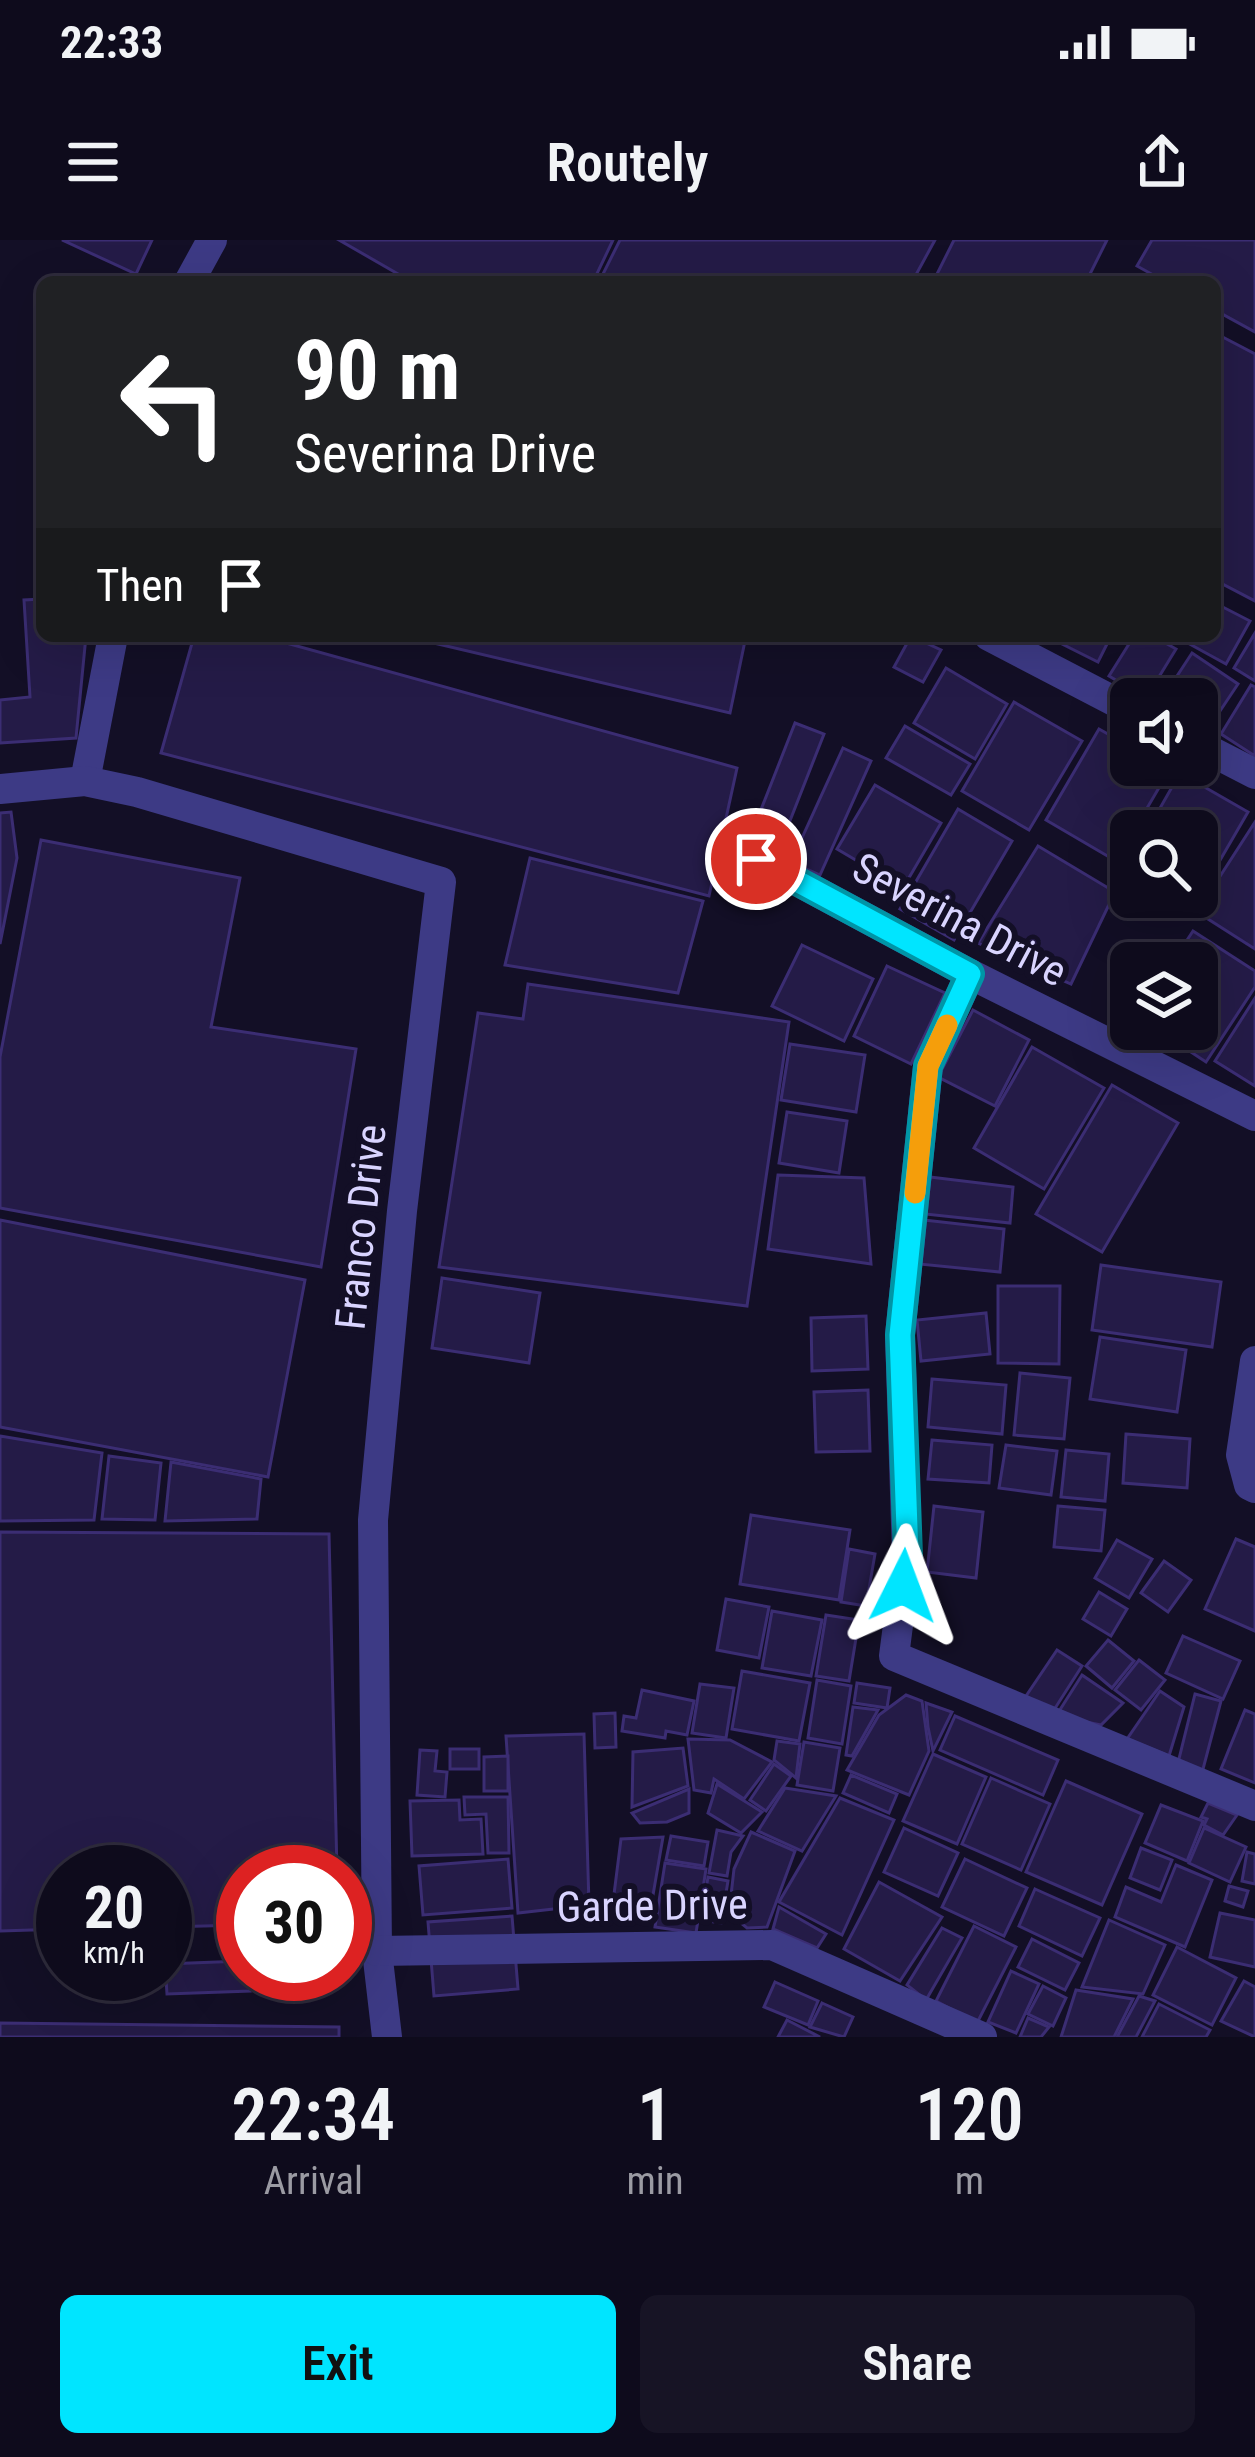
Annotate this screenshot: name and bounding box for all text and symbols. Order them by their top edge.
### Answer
text: 22:33 [60,16,163,69]
icon: menu [60,129,126,195]
icon: share [1129,129,1195,195]
text: Routely [546,131,709,194]
text: 90 m [294,321,461,420]
icon: left [96,324,252,480]
text: Severina Drive [294,422,596,485]
icon: arrive [208,552,274,618]
text: Then [96,559,184,612]
map controls [1110,678,1218,1050]
button: sound [1110,678,1218,786]
pin [705,808,807,910]
button: search [1110,810,1218,918]
icon: arrive [723,826,789,892]
street label: Severina Drive [845,843,1075,996]
button: layers [1110,942,1218,1050]
street label: Franco Drive [325,1122,396,1332]
position arrow [840,1523,966,1649]
speed limit sign: 30 [216,1845,372,2001]
text: 20 [84,1872,144,1943]
street label: Garde Drive [556,1879,748,1932]
text: km/h [83,1935,145,1970]
text: 22:34 [231,2073,395,2158]
text: 1 [637,2073,673,2158]
text: 120 [915,2073,1024,2158]
text: Arrival [264,2158,363,2204]
text: min [627,2158,684,2204]
text: m [955,2158,984,2204]
button: Exit [60,2295,616,2433]
button: Share [640,2295,1195,2433]

